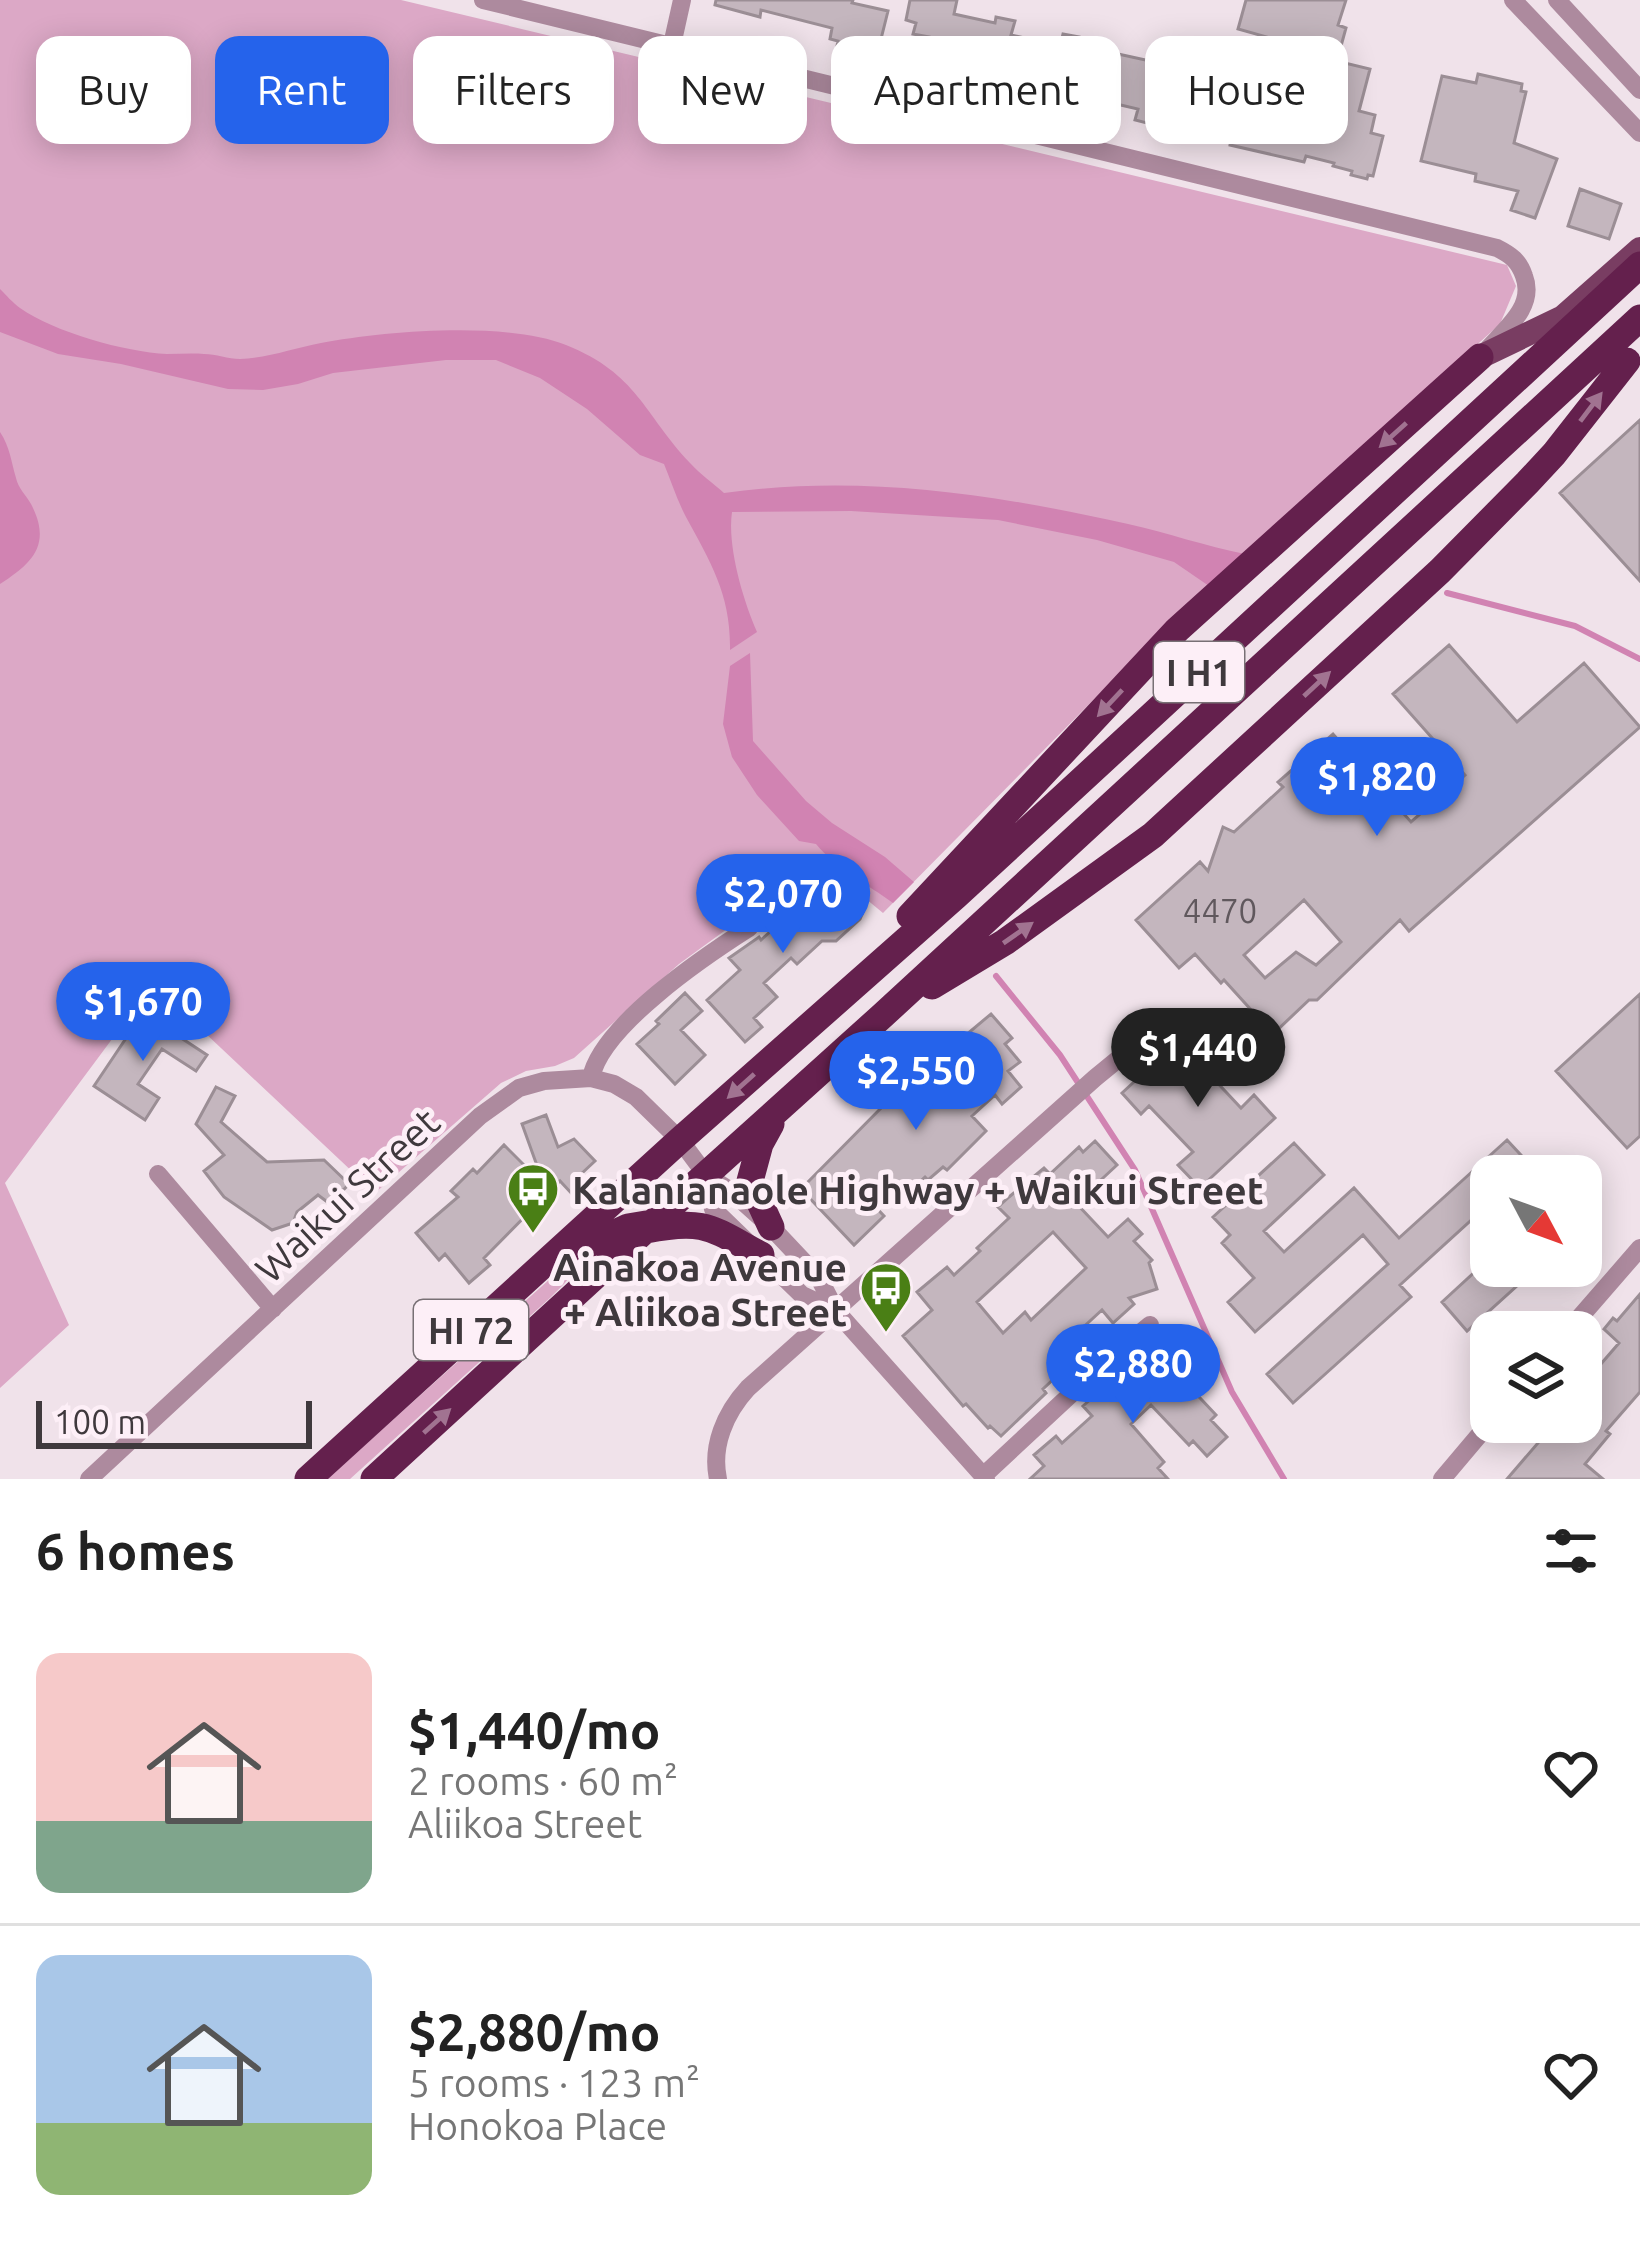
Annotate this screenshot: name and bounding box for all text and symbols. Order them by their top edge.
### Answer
chip: Buy [36,36,191,144]
chip: Rent [215,36,389,144]
chip: Filters [413,36,614,144]
chip: New [638,36,807,144]
chip: Apartment [831,36,1121,144]
chip: House [1145,36,1348,144]
one-way arrow [1578,391,1602,422]
one-way arrow [1379,421,1408,448]
road number: I H1 [1154,642,1244,702]
one-way arrow [1303,671,1332,698]
one-way arrow [1096,688,1124,717]
pin: $1,820 [1279,737,1475,839]
text: $1,820 [1317,754,1437,797]
pin: $2,070 [685,854,881,956]
text: $2,070 [723,871,843,914]
house number: 4470 [1183,892,1257,929]
one-way arrow [1002,921,1034,945]
pin: $1,670 [45,962,241,1064]
text: $1,670 [83,979,203,1022]
pin: $1,440 [1100,1008,1296,1110]
text: $1,440 [1138,1025,1258,1068]
pin: $2,550 [818,1031,1014,1133]
text: $2,550 [856,1048,976,1091]
one-way arrow [726,1072,756,1099]
street label: Waikui Street [247,1099,447,1291]
north arrow [1470,1155,1602,1287]
map controls [1470,1155,1602,1443]
bus stop icon: Kalanianaole Highway + Waikui Street [505,1161,561,1235]
place label: Kalanianaole Highway + Waikui Street [572,1168,1264,1211]
place label: Ainakoa Avenue + Aliikoa Street [553,1245,847,1333]
bus stop icon: Ainakoa Avenue + Aliikoa Street [858,1260,914,1334]
road number: HI 72 [414,1300,528,1360]
button: layers [1470,1311,1602,1443]
pin: $2,880 [1035,1324,1231,1426]
text: $2,880 [1073,1341,1193,1384]
scale bar [36,1395,312,1448]
text: 100 m [54,1403,146,1440]
one-way arrow [422,1408,451,1435]
icon: filters [1538,1518,1604,1584]
text: 6 homes [36,1522,235,1580]
icon: home [132,1701,276,1845]
text: $1,440/mo [408,1701,660,1759]
icon: heart [1538,1740,1604,1806]
text: 2 rooms · 60 m² [408,1759,678,1802]
text: Aliikoa Street [408,1802,642,1845]
icon: home [132,2003,276,2147]
text: $2,880/mo [408,2003,660,2061]
icon: heart [1538,2042,1604,2108]
text: 5 rooms · 123 m² [408,2061,700,2104]
text: Honokoa Place [408,2104,667,2147]

